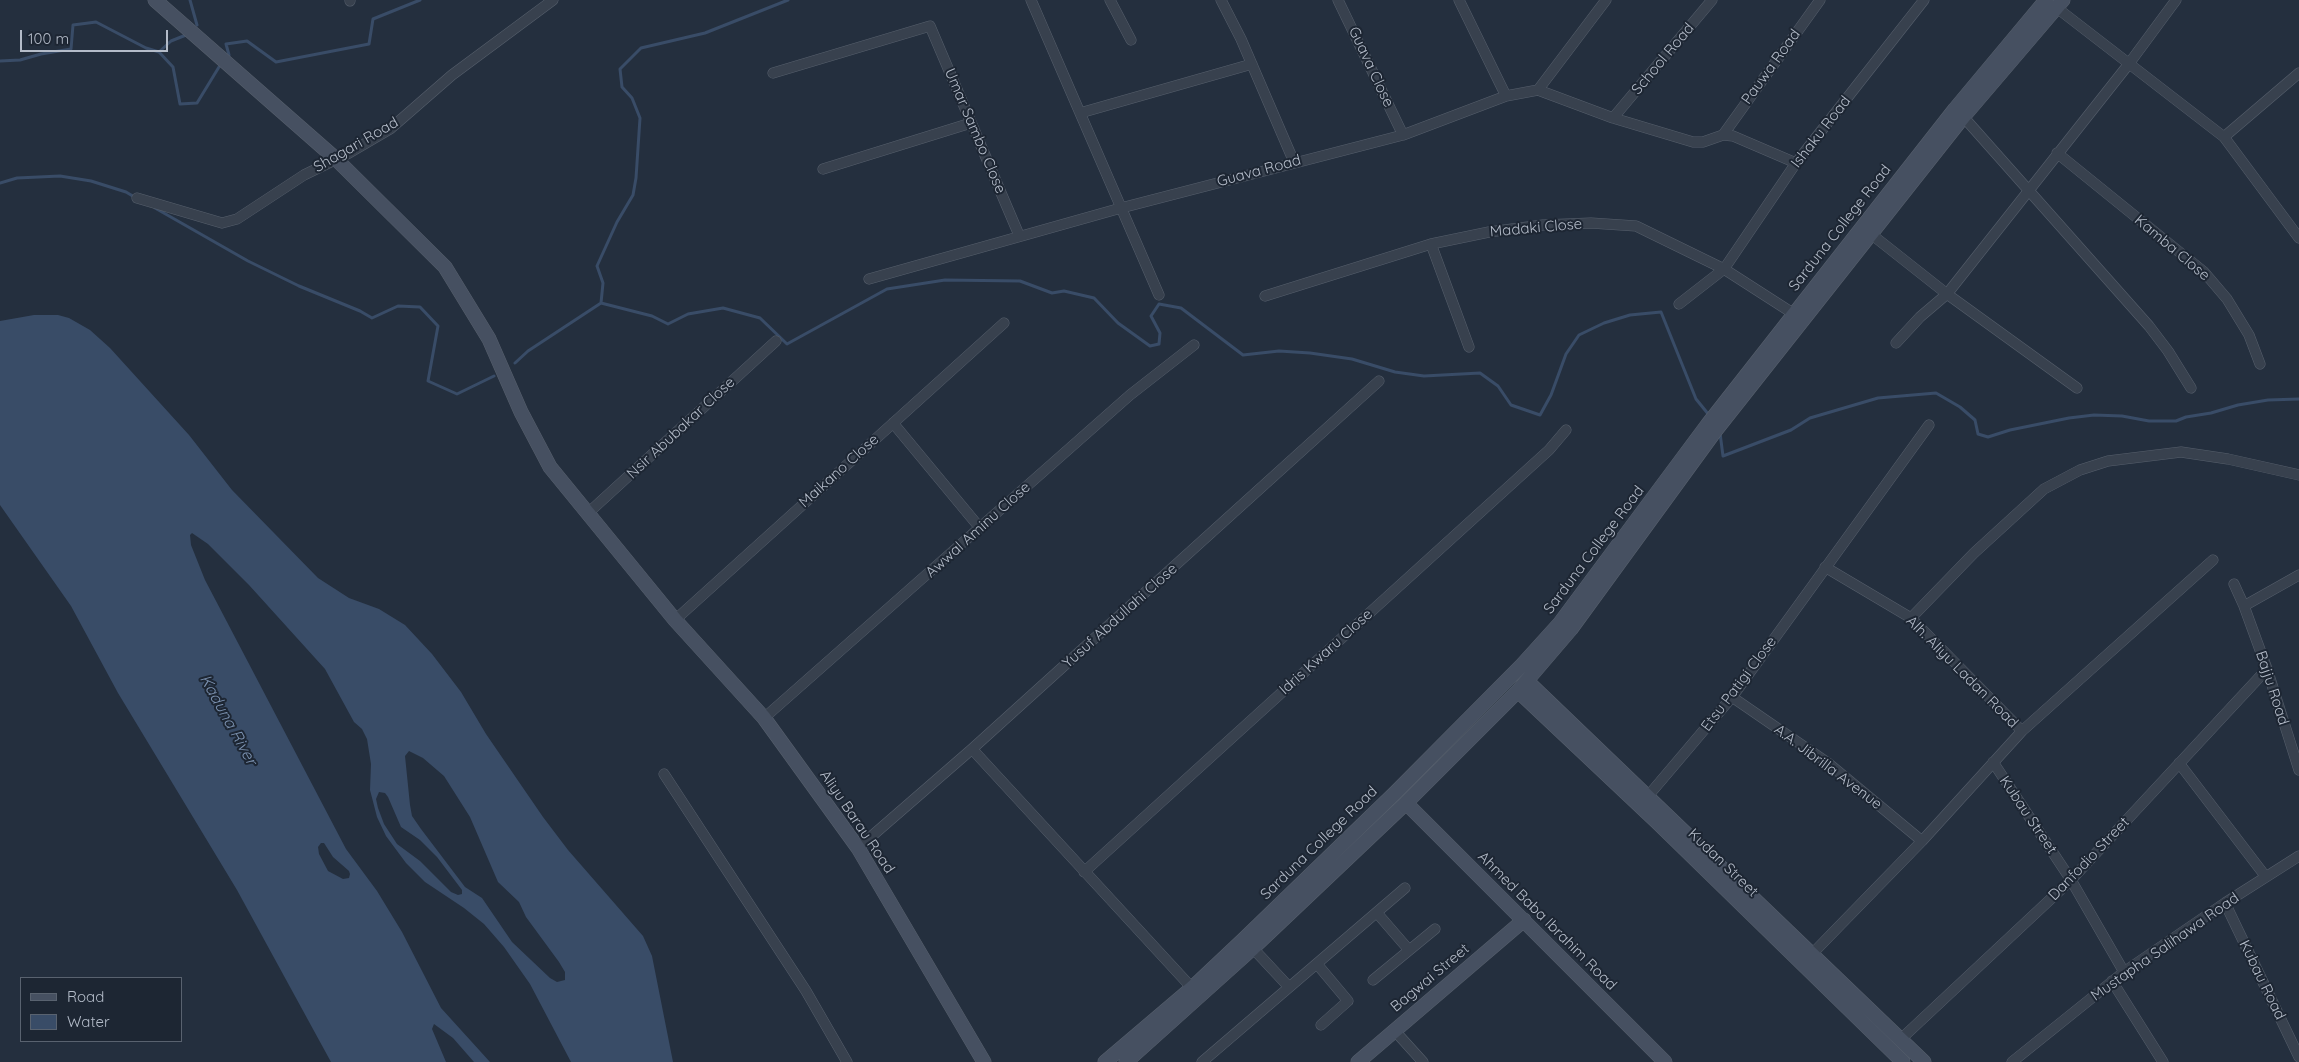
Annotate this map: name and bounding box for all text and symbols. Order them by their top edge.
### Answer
scale bar [22,20,170,52]
street label: School Road [1628,20,1698,98]
street label: Guava Close [1345,24,1397,110]
street label: Pauwa Road [1738,26,1804,108]
text: 100 m [28,29,69,48]
street label: Umar Sambo Close [940,66,1010,196]
street label: Ishaku Road [1787,92,1855,172]
street label: Shagari Road [310,114,402,176]
street label: Guava Road [1215,151,1303,191]
street label: Sarduna College Road [1785,161,1895,295]
street label: Kamba Close [2131,211,2213,285]
street label: Madaki Close [1489,215,1583,241]
street label: Nsir Abubakar Close [623,373,739,483]
street label: Maikano Close [795,430,883,512]
street label: Awwal Aminu Close [922,478,1034,582]
street label: Sarduna College Road [1540,482,1648,618]
street label: Yusuf Abdullahi Close [1059,560,1181,672]
street label: Idris Kwaru Close [1276,605,1376,699]
street label: Alh. Aliyu Ladan Road [1902,612,2022,732]
street label: Etsu Patigi Close [1697,633,1781,735]
street label: Bajju Road [2252,649,2292,727]
water label: Kaduna River [195,671,261,769]
street label: A.A. Jibrilla Avenue [1771,721,1885,813]
street label: Aliyu Barau Road [816,767,898,877]
street label: Kubau Street [1995,773,2061,857]
street label: Sarduna College Road [1257,783,1381,903]
street label: Danfodio Street [2045,814,2133,904]
street label: Kudan Street [1684,825,1762,901]
street label: Ahmed Baba Ibrahim Road [1474,848,1620,994]
street label: Mustapha Salihawa Road [2088,889,2242,1005]
street label: Kubau Road [2235,937,2289,1023]
street label: Bagwai Street [1387,940,1473,1016]
legend [20,977,182,1042]
text: Road [67,987,104,1006]
text: Water [67,1012,110,1031]

